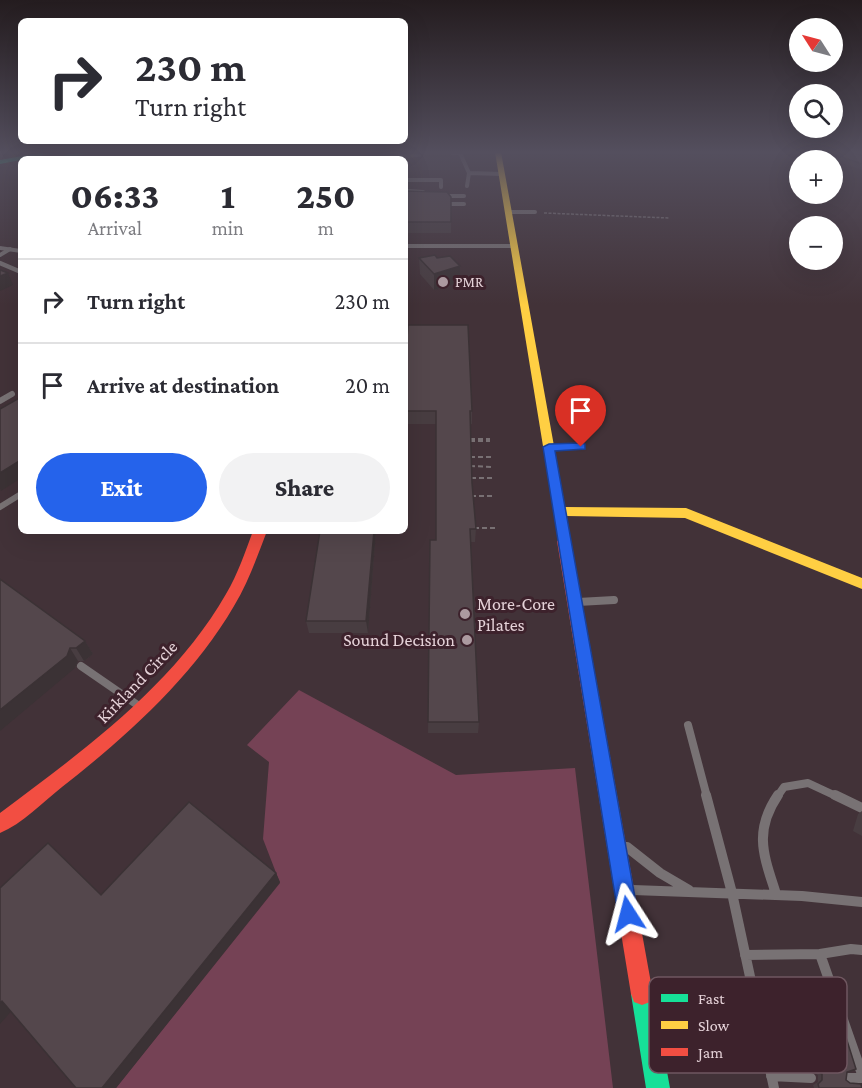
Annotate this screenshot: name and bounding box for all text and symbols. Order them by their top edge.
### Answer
north arrow [789,18,843,72]
map controls [789,18,843,270]
icon: right [36,42,114,120]
text: 230 m [135,43,246,90]
button: search [789,84,843,138]
text: Turn right [135,92,246,122]
button: + [789,150,843,204]
text: 06:33 [70,176,159,216]
text: 1 [221,176,235,216]
text: 250 [296,176,356,216]
button: − [789,216,843,270]
text: Arrival [88,217,142,239]
text: min [212,217,244,239]
text: m [318,217,334,239]
place label: PMR [455,274,484,290]
marker: PMR [436,275,450,289]
icon: right [36,285,69,318]
text: Turn right [87,289,185,314]
text: 230 m [335,289,390,314]
icon: arrive [36,369,69,402]
text: Arrive at destination [87,373,279,398]
text: 20 m [345,373,390,398]
pin [555,385,606,447]
icon: arrive [564,394,597,427]
button: Exit [36,453,207,522]
button: Share [219,453,390,522]
place label: More-Core Pilates [477,594,555,635]
marker: More-Core Pilates [458,607,472,621]
place label: Sound Decision [343,630,455,650]
marker: Sound Decision [460,633,474,647]
street label: Kirkland Circle [93,637,181,727]
position arrow [596,882,660,946]
legend [649,977,847,1073]
text: Fast [698,990,725,1007]
text: Slow [698,1017,730,1034]
text: Jam [696,1044,723,1062]

